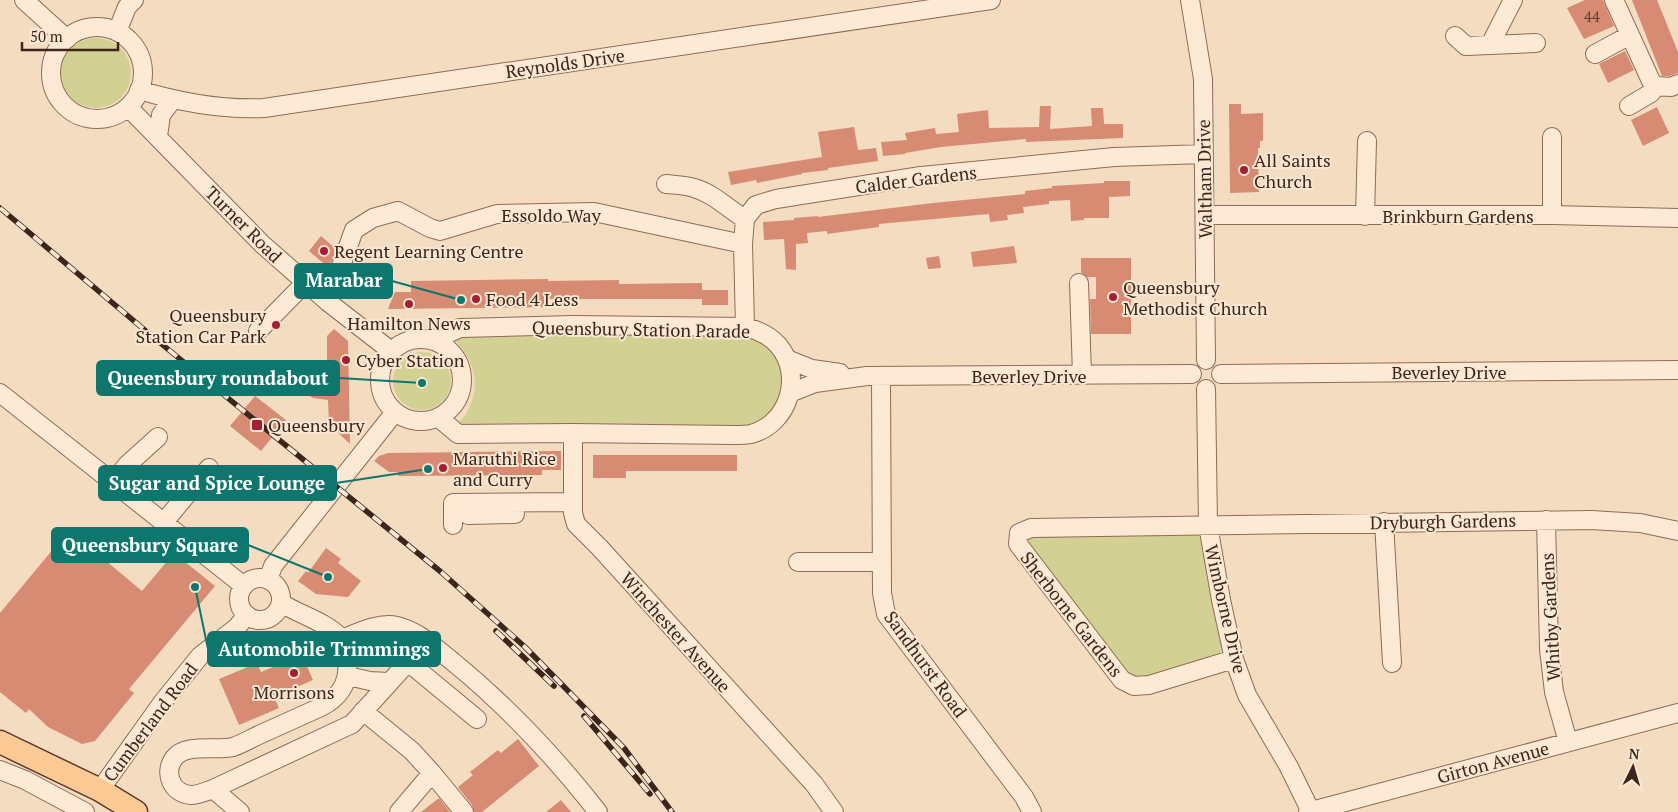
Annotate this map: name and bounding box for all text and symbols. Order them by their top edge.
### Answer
house number: 44 [1584,6,1600,26]
scale bar [22,20,119,52]
text: 50 m [30,26,63,46]
street label: Reynolds Drive [504,43,626,83]
street label: Waltham Drive [1191,119,1217,239]
place label: All Saints Church [1254,148,1331,193]
street label: Calder Gardens [854,160,978,198]
marker: All Saints Church [1238,164,1250,176]
street label: Turner Road [200,180,288,268]
street label: Essoldo Way [501,203,602,227]
street label: Brinkburn Gardens [1382,204,1534,228]
place label: Regent Learning Centre [334,239,524,263]
marker: Regent Learning Centre [318,245,330,257]
callout: Marabar [295,264,392,298]
text: Marabar [306,267,383,292]
place label: Queensbury Methodist Church [1123,275,1268,320]
place label: Food 4 Less [486,287,579,311]
marker: Queensbury Methodist Church [1107,291,1119,303]
marker: Food 4 Less [470,293,482,305]
marker: Hamilton News [403,298,415,310]
place label: Queensbury Station Car Park [136,303,267,348]
place label: Hamilton News [347,311,471,335]
street label: Queensbury Station Parade [532,315,750,343]
marker: Queensbury Station Car Park [270,319,282,331]
place label: Cyber Station [356,348,465,372]
marker: Cyber Station [340,354,352,366]
street label: Beverley Drive [1391,360,1507,384]
callout: Queensbury roundabout [97,361,339,395]
street label: Beverley Drive [971,364,1087,388]
text: Queensbury roundabout [107,365,329,390]
place label: Queensbury [268,413,366,437]
marker: Queensbury [250,418,264,432]
place label: Maruthi Rice and Curry [453,446,556,491]
marker: Maruthi Rice and Curry [437,462,449,474]
callout: Sugar and Spice Lounge [99,466,336,500]
text: Sugar and Spice Lounge [109,470,325,495]
street label: Dryburgh Gardens [1370,508,1516,534]
callout: Queensbury Square [52,528,248,562]
text: Queensbury Square [62,532,238,557]
street label: Wimborne Drive [1200,542,1252,676]
street label: Sherborne Gardens [1015,546,1129,682]
street label: Whitby Gardens [1535,552,1565,682]
street label: Winchester Avenue [615,567,737,697]
street label: Sandhurst Road [879,606,973,722]
callout: Automobile Trimmings [208,632,440,666]
text: Automobile Trimmings [218,636,430,661]
street label: Cumberland Road [97,658,203,786]
marker: Morrisons [288,667,300,679]
place label: Morrisons [253,680,335,704]
street label: Girton Avenue [1434,736,1552,788]
north arrow [1608,742,1658,792]
text: N [1628,744,1641,764]

